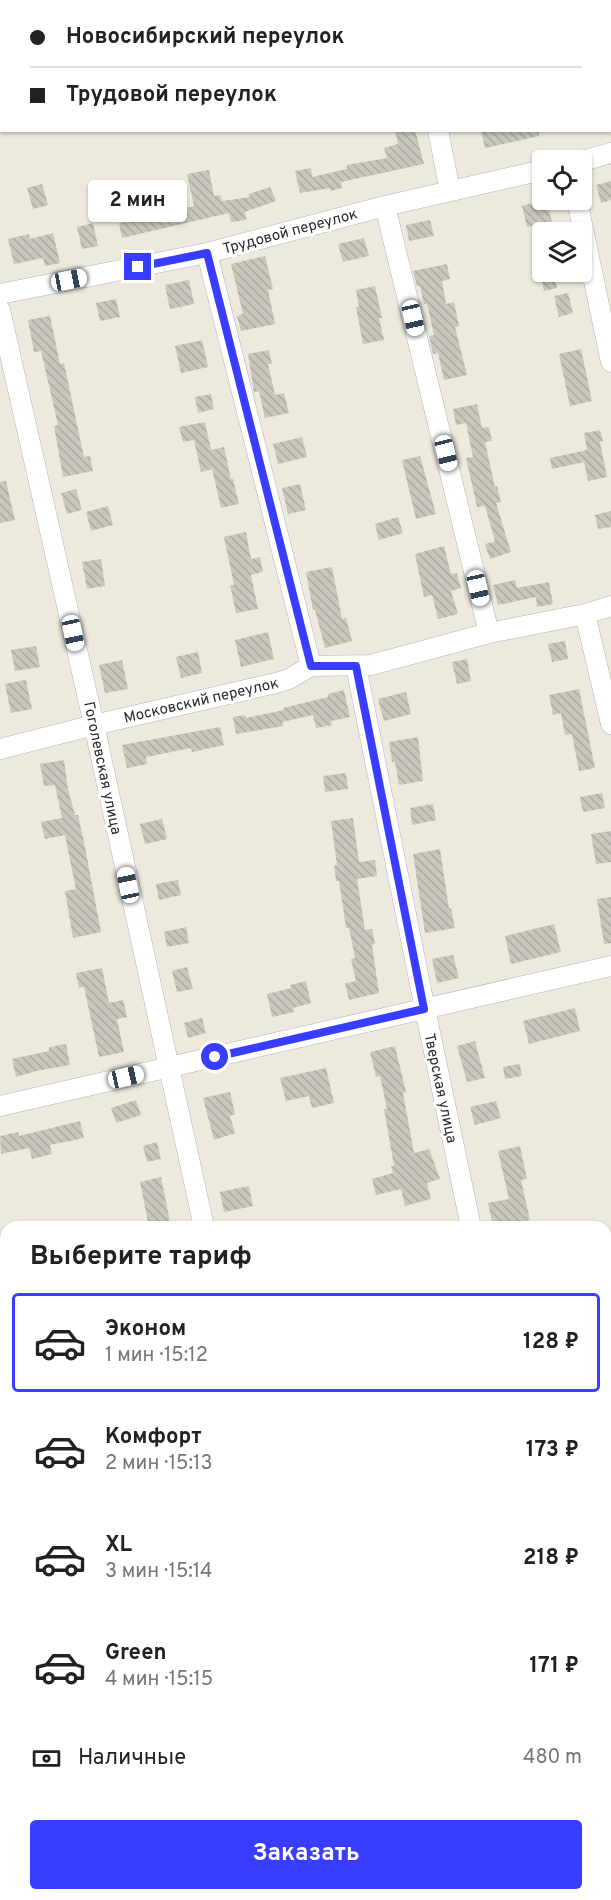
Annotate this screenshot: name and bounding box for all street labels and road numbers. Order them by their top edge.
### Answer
street label: Трудовой переулок [221,205,360,260]
street label: Московский переулок [122,674,281,729]
street label: Гоголевская улица [78,700,125,837]
street label: Тверская улица [419,1032,460,1145]

